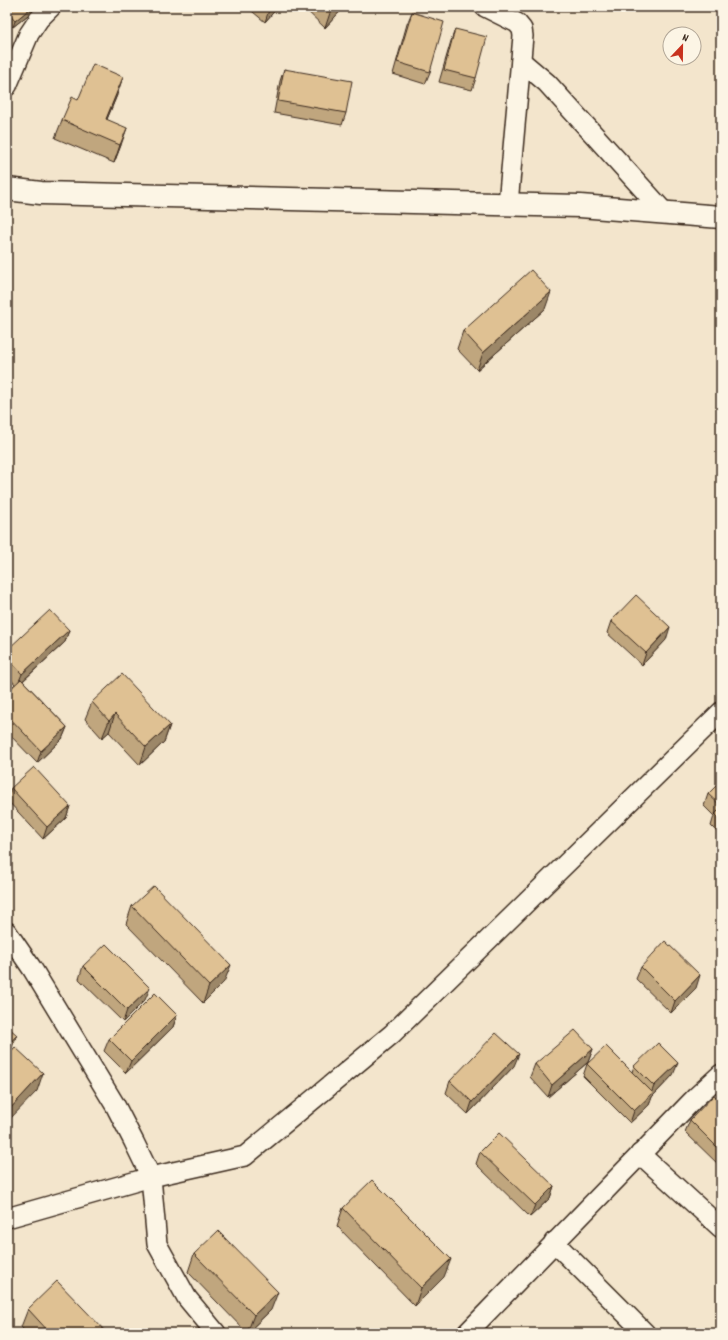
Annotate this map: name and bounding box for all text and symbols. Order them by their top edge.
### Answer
north arrow [662,26,702,66]
text: N [679,30,691,47]

